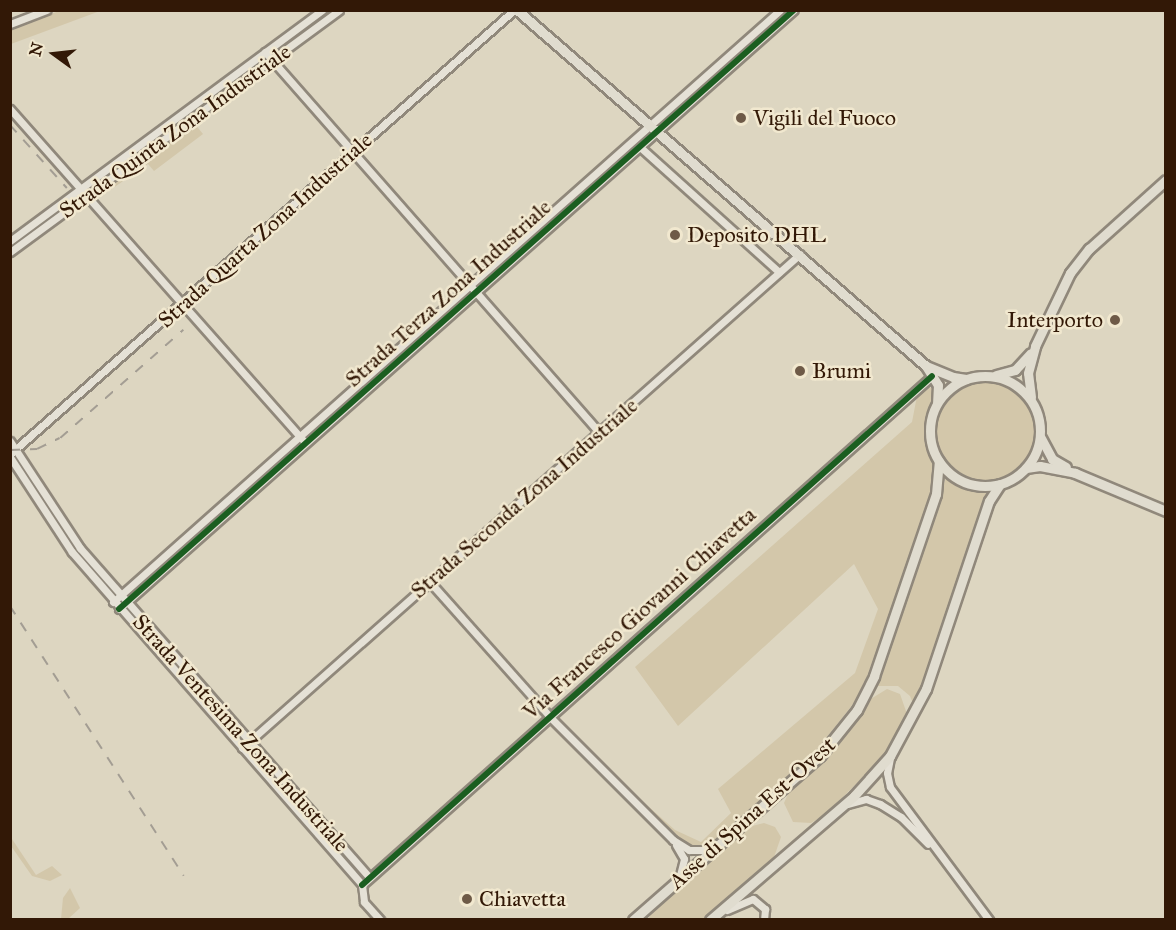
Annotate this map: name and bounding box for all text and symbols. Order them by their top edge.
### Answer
north arrow [24,24,84,84]
street label: Strada Quinta Zona Industriale [54,38,296,224]
text: N [25,40,47,58]
place label: Vigili del Fuoco [753,105,896,131]
marker: Vigili del Fuoco [734,111,748,125]
street label: Strada Quarta Zona Industriale [152,127,378,333]
street label: Strada Terza Zona Industriale [340,194,556,392]
place label: Deposito DHL [687,222,826,248]
marker: Deposito DHL [668,228,682,242]
place label: Interporto [1007,307,1103,333]
marker: Interporto [1108,313,1122,327]
place label: Brumi [812,358,871,384]
marker: Brumi [793,364,807,378]
street label: Strada Seconda Zona Industriale [405,392,643,604]
street label: Via Francesco Giovanni Chiavetta [517,501,761,725]
street label: Strada Ventesima Zona Industriale [127,609,355,857]
street label: Asse di Spina Est-Ovest [663,731,841,895]
place label: Chiavetta [479,886,566,912]
marker: Chiavetta [460,892,474,906]

